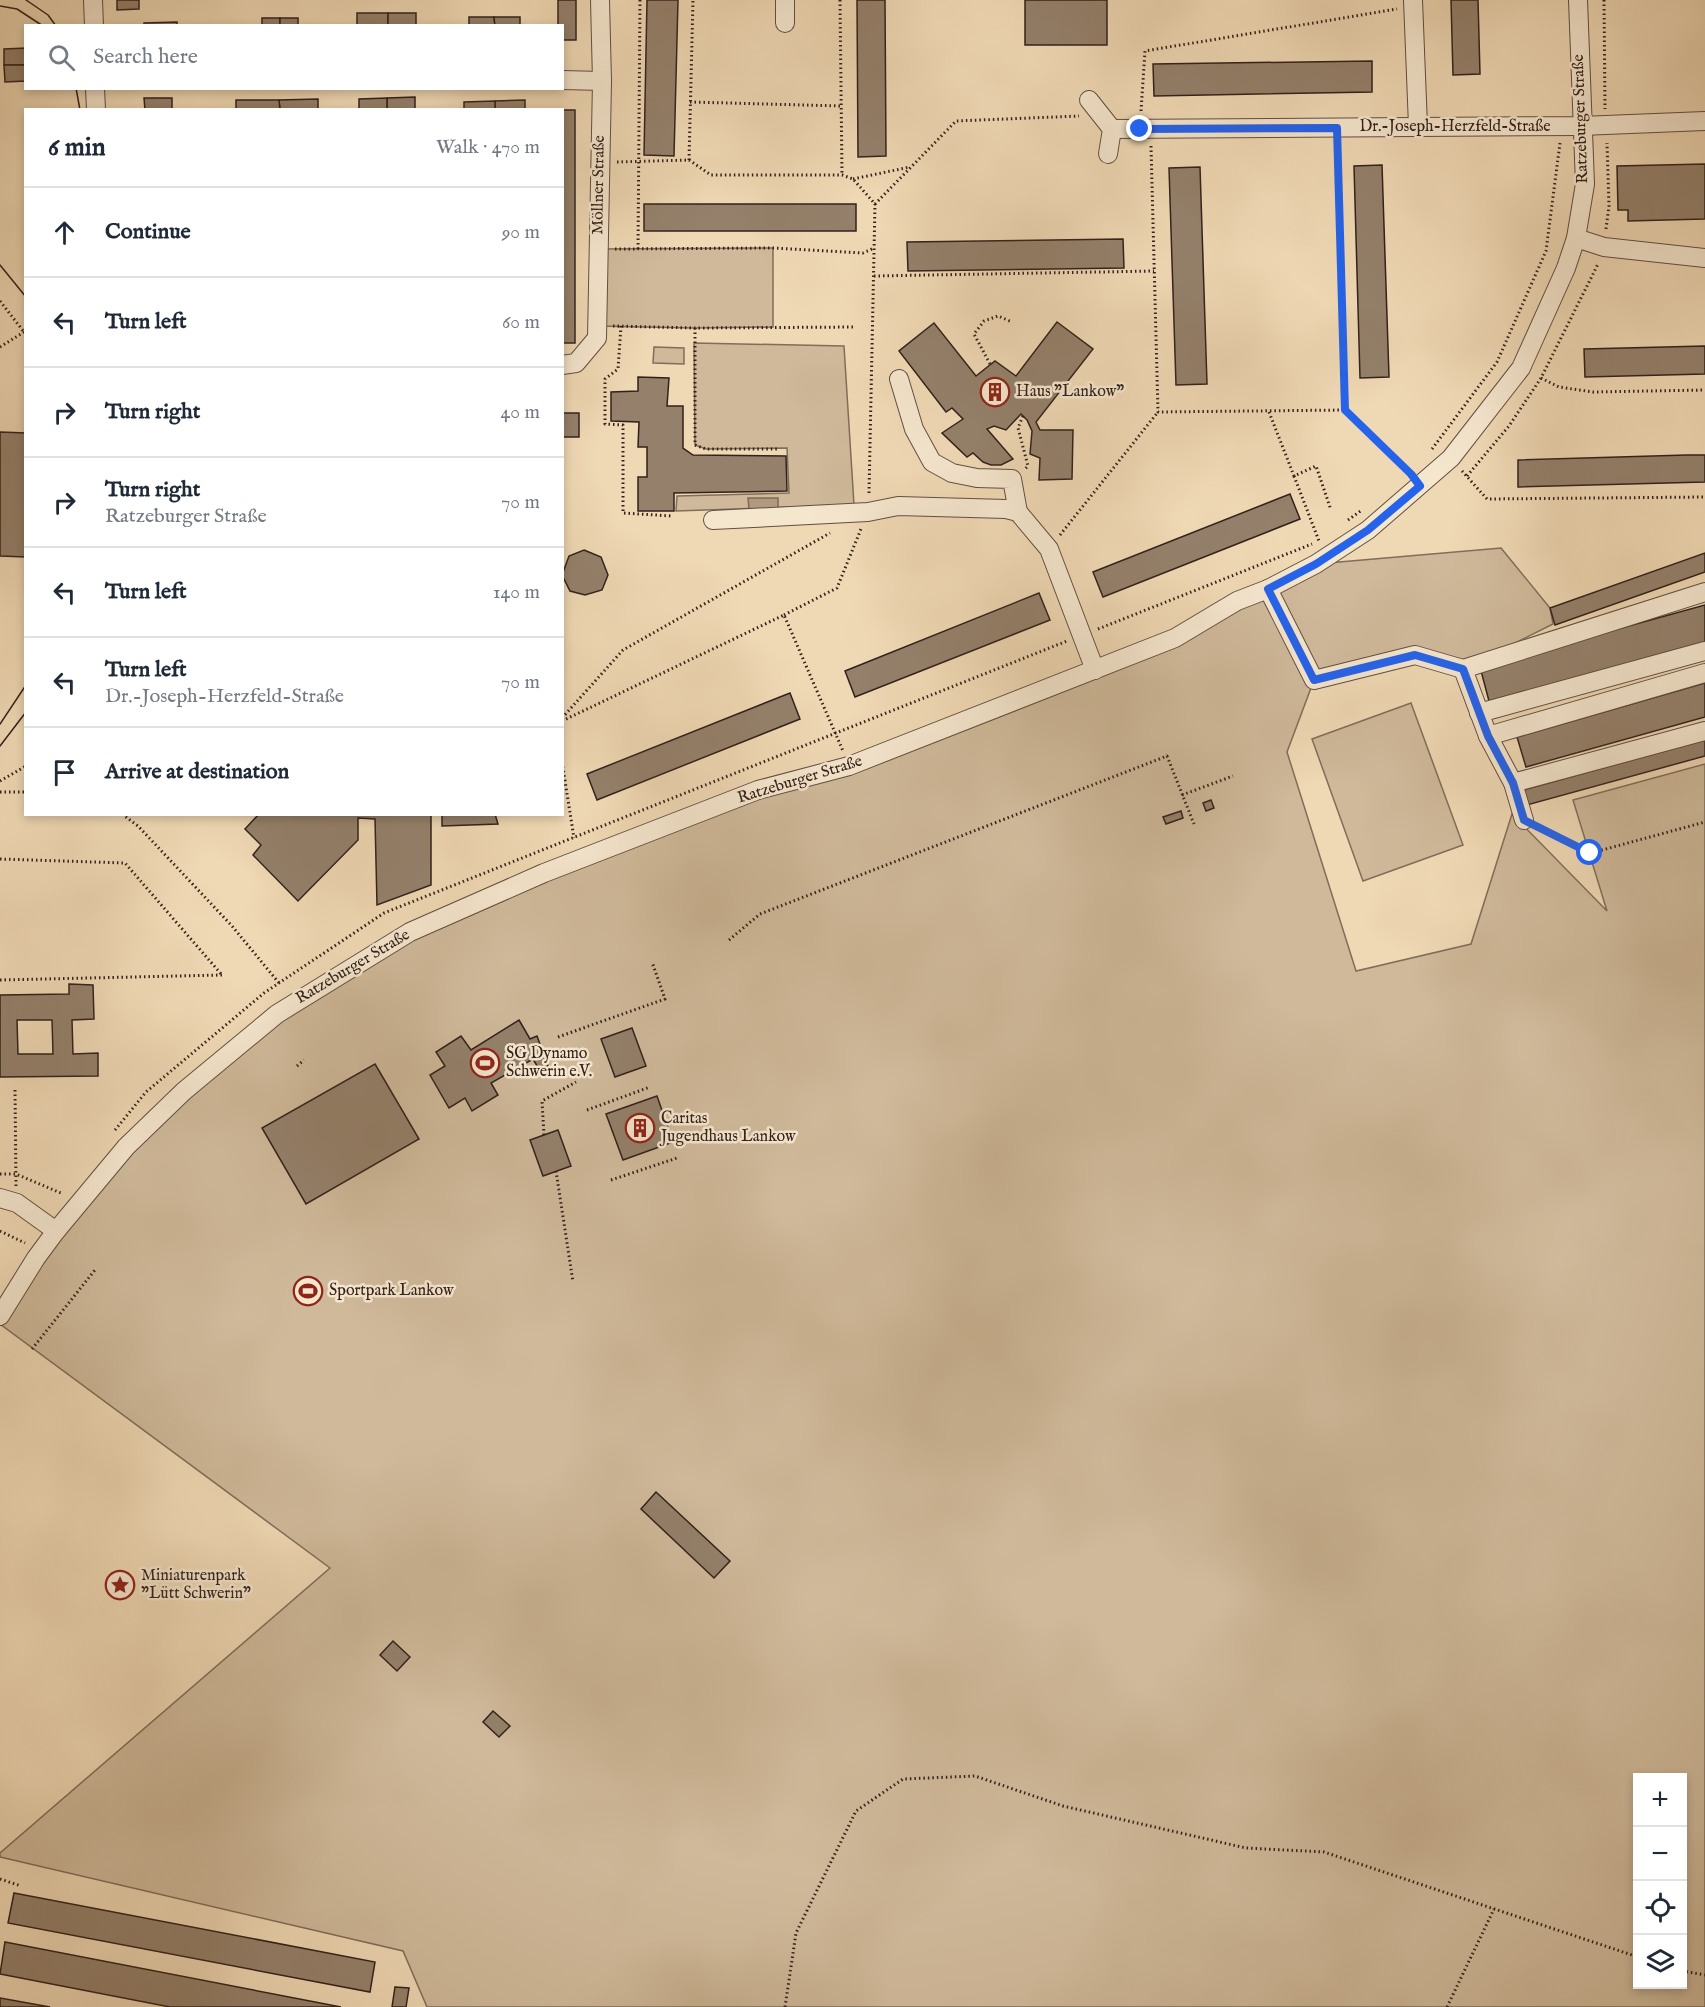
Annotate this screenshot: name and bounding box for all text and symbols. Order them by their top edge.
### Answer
search box [24,24,564,90]
icon: search [45,41,78,74]
text: Search here [93,43,198,71]
street label: Ratzeburger Straße [1569,54,1593,184]
route end [1126,115,1152,141]
street label: Dr.-Joseph-Herzfeld-Straße [1359,117,1551,137]
text: 6 min [48,131,106,164]
text: Walk · 470 m [436,135,540,160]
street label: Möllner Straße [588,135,610,235]
icon: ahead [48,216,81,249]
text: Continue [105,218,191,246]
text: 90 m [502,220,540,245]
icon: left [48,306,81,339]
text: Turn left [105,308,187,336]
text: 60 m [502,310,540,335]
building icon: Haus "Lankow" [979,376,1011,408]
place label: Haus "Lankow" [1016,382,1124,402]
icon: right [48,396,81,429]
text: Turn right [105,398,200,426]
text: 40 m [501,400,540,425]
text: Turn right [105,476,200,504]
icon: right [48,486,81,519]
text: 70 m [501,490,540,515]
text: Ratzeburger Straße [105,504,267,529]
icon: left [48,576,81,609]
text: Turn left [105,578,187,606]
text: 140 m [493,580,540,605]
text: Turn left [105,656,187,684]
icon: left [48,666,81,699]
text: 70 m [501,670,540,695]
text: Dr.-Joseph-Herzfeld-Straße [105,684,344,709]
street label: Ratzeburger Straße [735,752,865,808]
icon: arrive [48,756,81,789]
text: Arrive at destination [105,758,289,786]
route start [1576,839,1602,865]
street label: Ratzeburger Straße [292,925,414,1009]
place label: SG Dynamo Schwerin e.V. [506,1044,592,1082]
sports icon: SG Dynamo Schwerin e.V. [469,1047,501,1079]
place label: Caritas Jugendhaus Lankow [659,1109,796,1147]
building icon: Caritas Jugendhaus Lankow [624,1112,656,1144]
sports icon: Sportpark Lankow [292,1275,324,1307]
place label: Sportpark Lankow [329,1281,454,1301]
place label: Miniaturenpark "Lütt Schwerin" [141,1566,251,1604]
place icon: Miniaturenpark "Lütt Schwerin" [104,1569,136,1601]
map controls [1633,1773,1687,1989]
button: + [1633,1773,1687,1827]
button: − [1633,1827,1687,1881]
button: locate [1633,1881,1687,1935]
button: layers [1633,1935,1687,1989]

